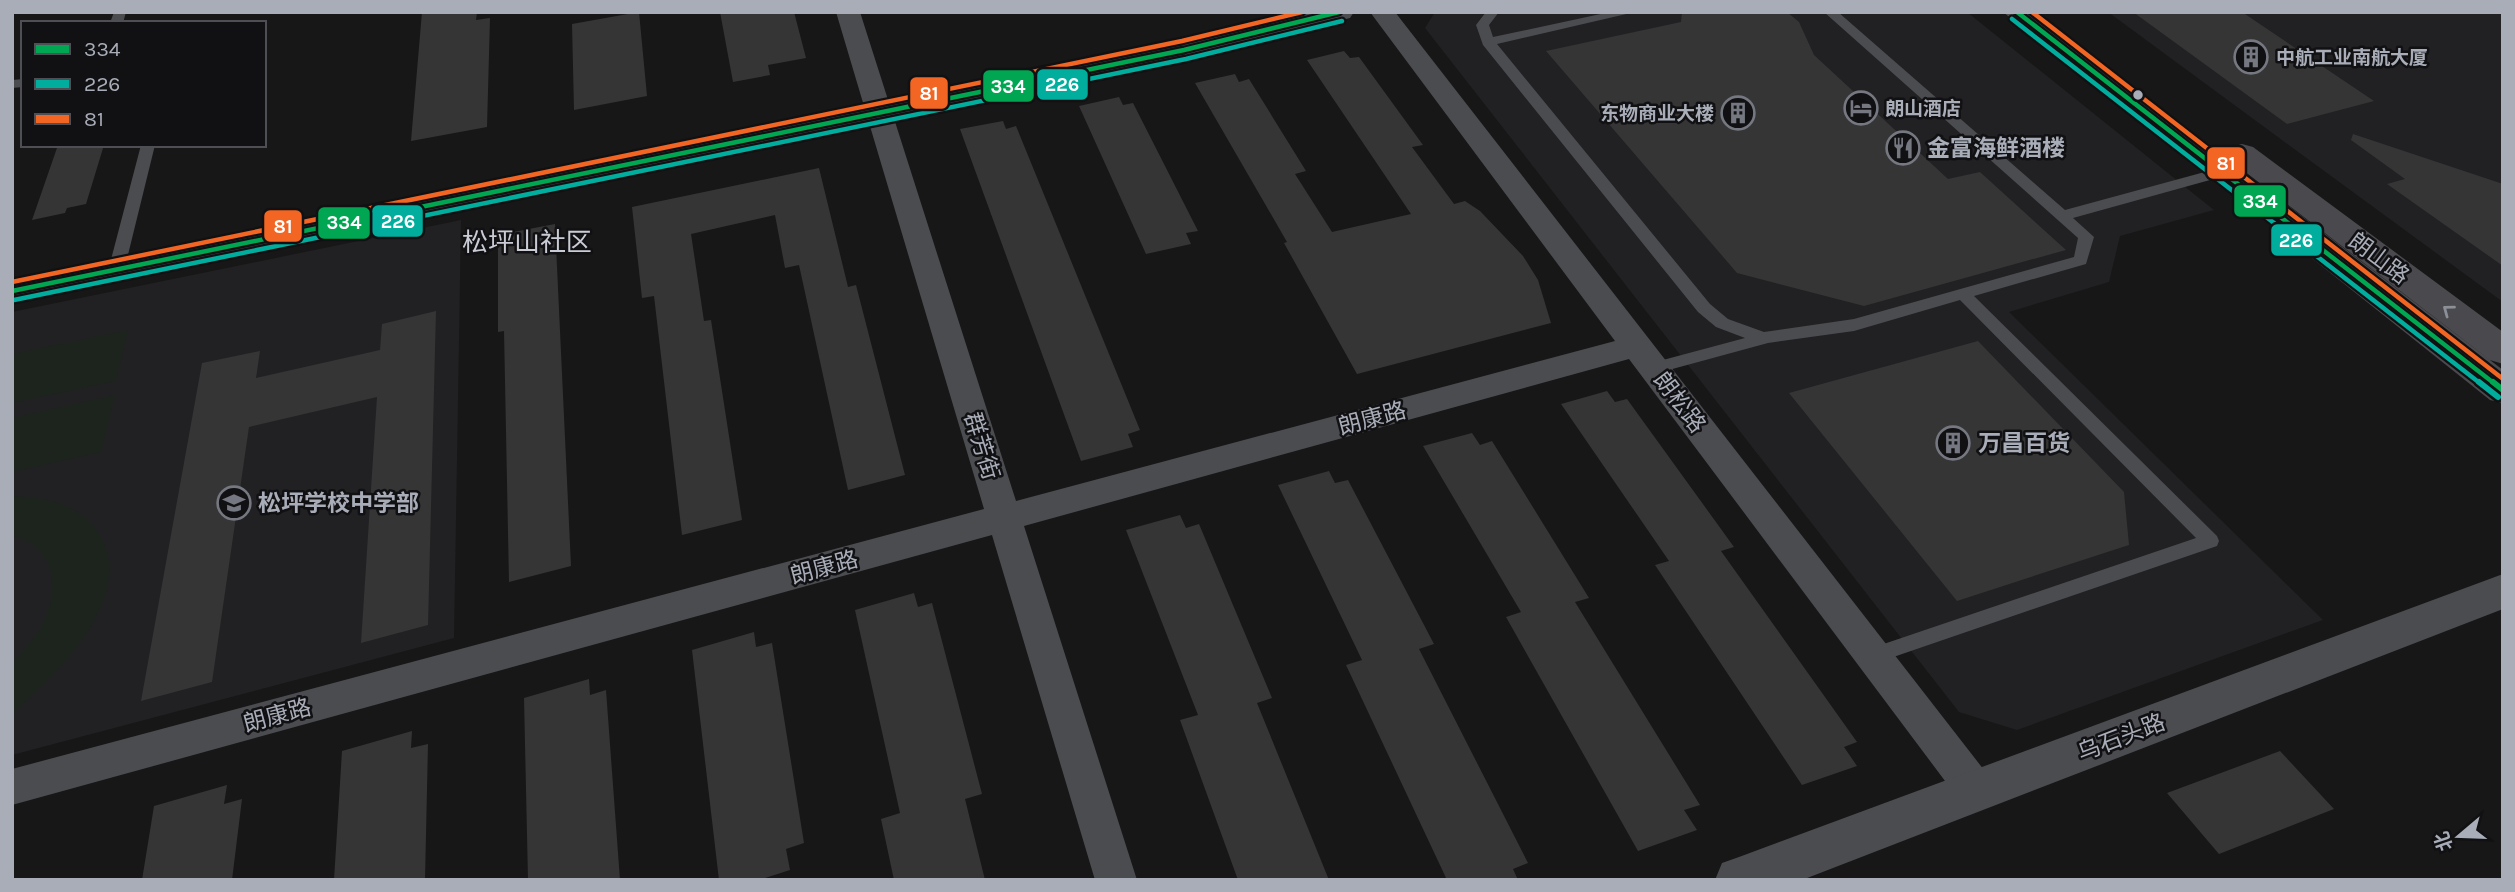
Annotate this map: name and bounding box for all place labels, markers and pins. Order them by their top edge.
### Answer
building icon: 中航工业南航大厦 [2232,38,2270,76]
place label: 中航工业南航大厦 [2276,47,2428,69]
unlabelled marker [2131,88,2145,102]
hotel icon: 朗山酒店 [1842,89,1880,127]
building icon: 东物商业大楼 [1719,94,1757,132]
place label: 朗山酒店 [1885,98,1961,120]
place label: 东物商业大楼 [1600,103,1714,125]
restaurant icon: 金富海鲜酒楼 [1884,129,1922,167]
place label: 金富海鲜酒楼 [1927,135,2065,162]
building icon: 万昌百货 [1934,424,1972,462]
place label: 万昌百货 [1978,430,2070,457]
school or university icon: 松坪学校中学部 [215,484,253,522]
place label: 松坪学校中学部 [258,490,419,517]

